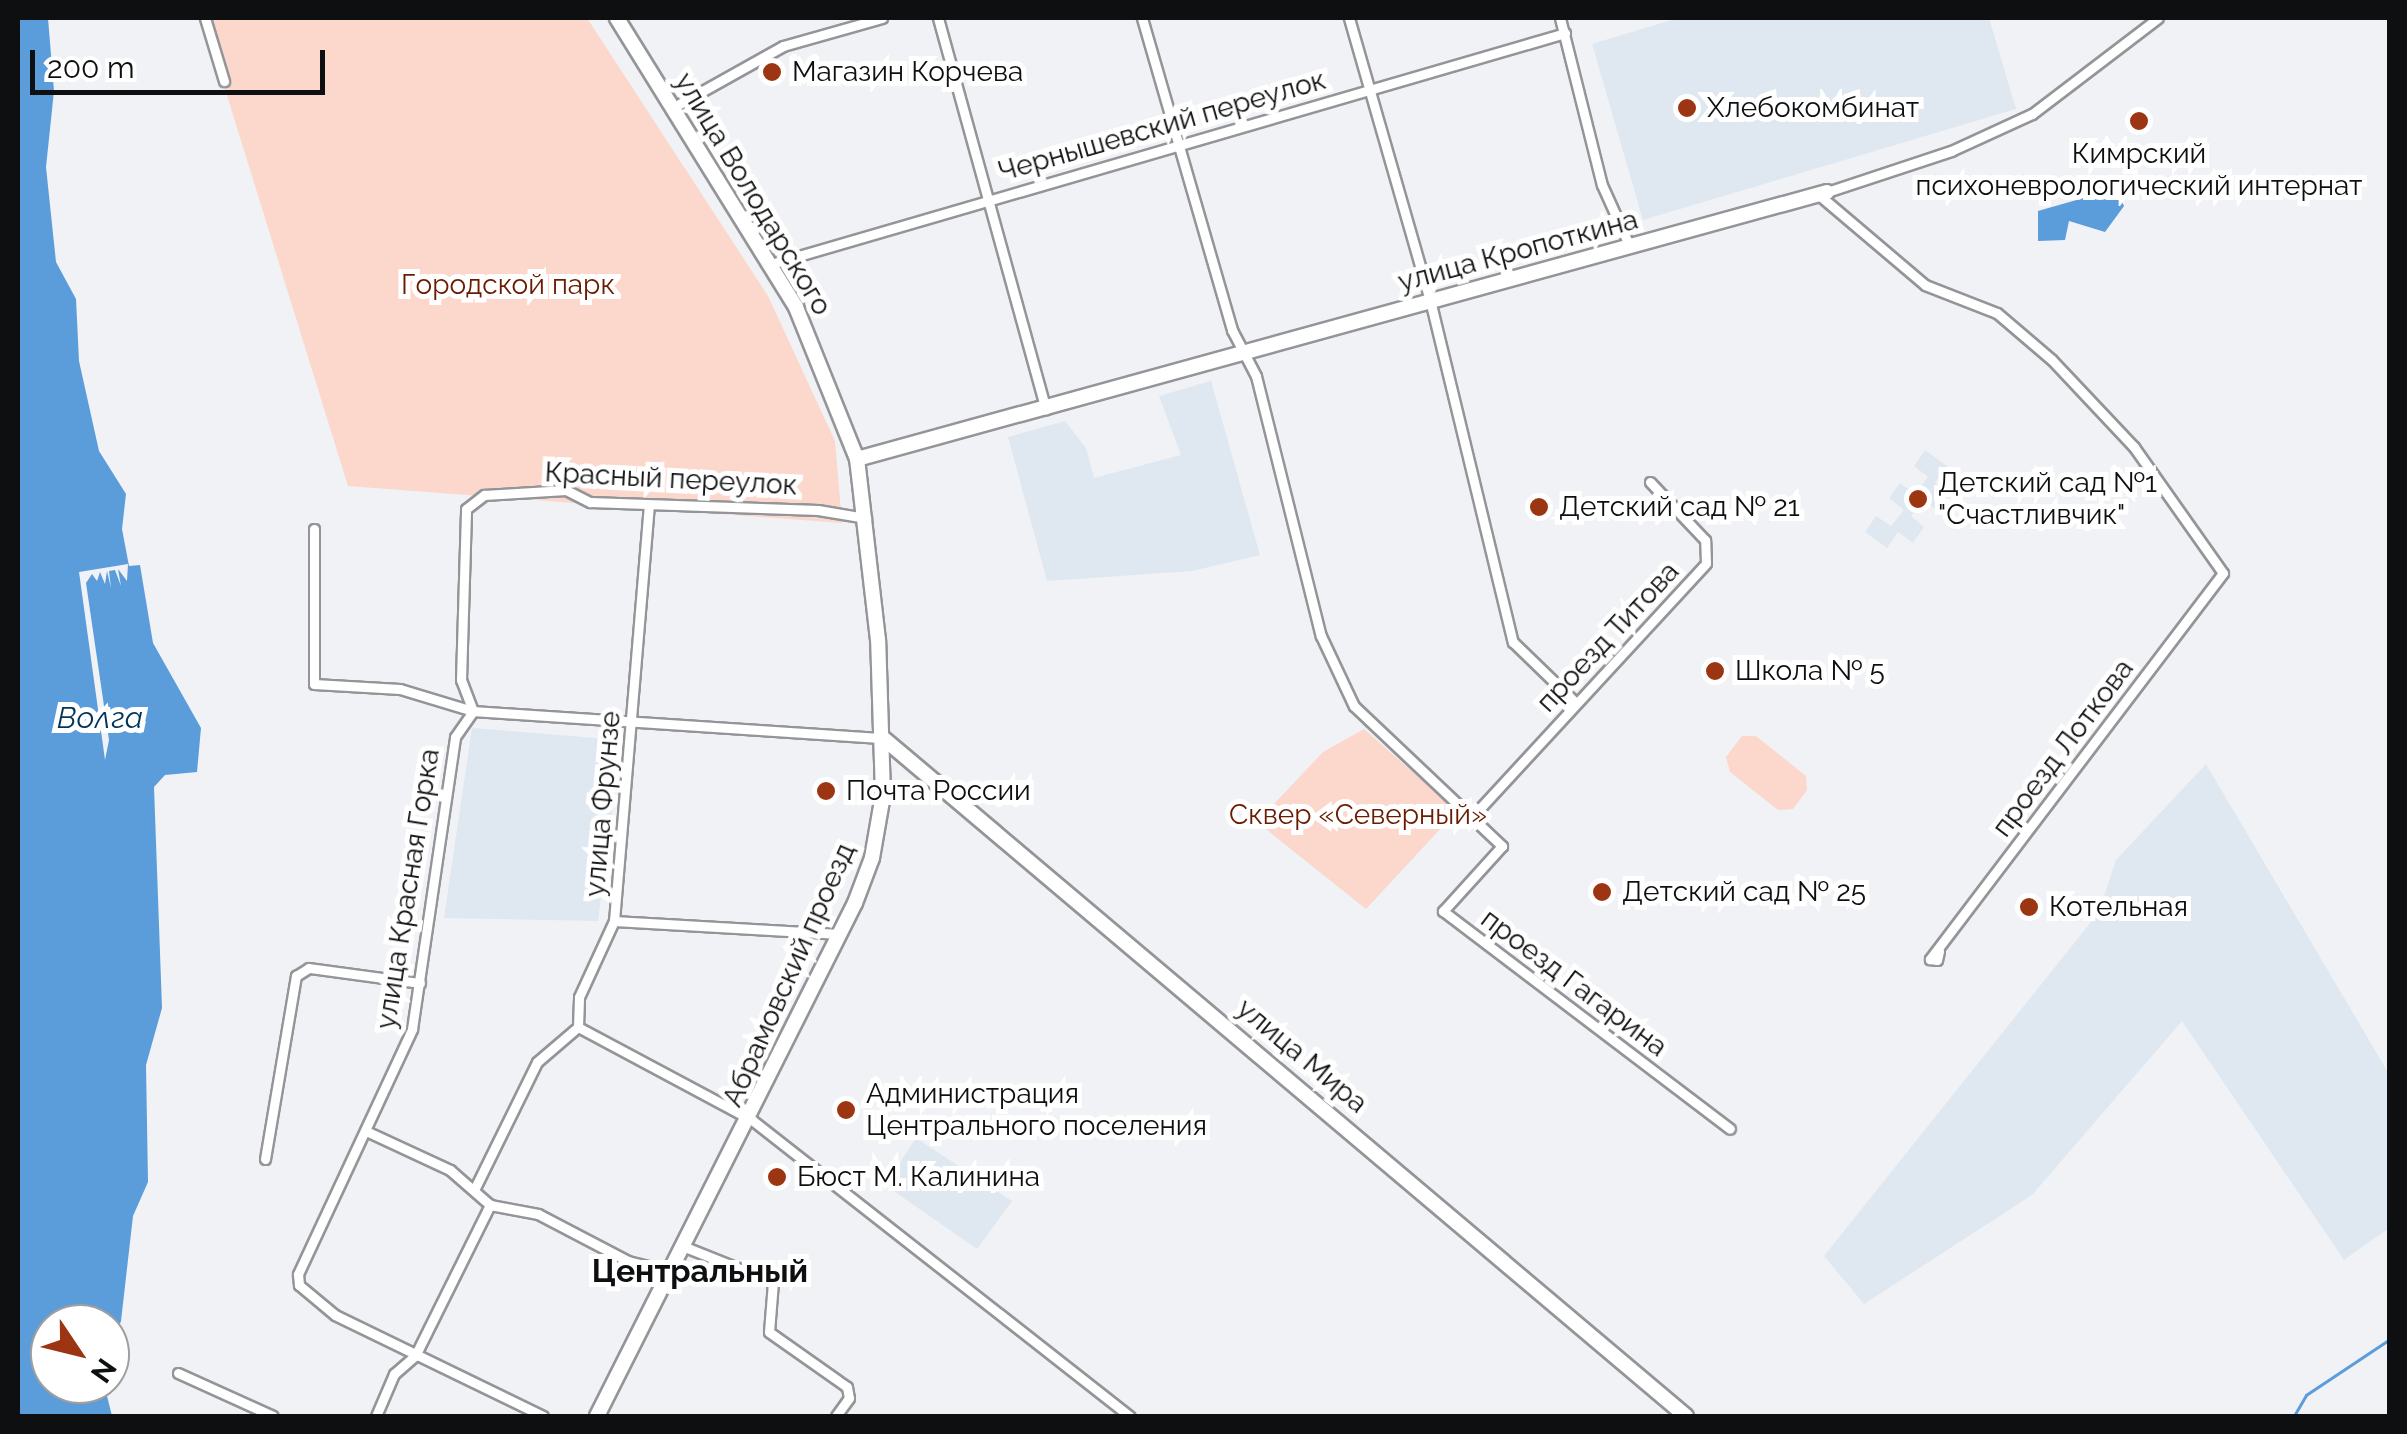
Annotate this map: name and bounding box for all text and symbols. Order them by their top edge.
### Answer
scale bar [35,30,330,92]
text: 200 m [47,50,135,85]
place label: Магазин Корчева [792,55,1023,89]
marker: Магазин Корчева [761,61,783,83]
street label: Чернышевский переулок [994,63,1330,189]
street label: улица Володарского [667,67,839,321]
place label: Хлебокомбинат [1707,91,1919,125]
marker: Хлебокомбинат [1676,97,1698,119]
marker: Кимрский психоневрологический интернат [2128,110,2150,132]
place label: Кимрский психоневрологический интернат [1916,137,2362,203]
street label: улица Кропоткина [1394,203,1642,299]
park label: Городской парк [401,268,615,302]
street label: Красный переулок [544,456,798,502]
place label: Детский сад №1 "Счастливчик" [1938,466,2157,532]
marker: Детский сад №1 "Счастливчик" [1907,488,1929,510]
place label: Детский сад № 21 [1559,490,1800,524]
marker: Детский сад № 21 [1528,496,1550,518]
street label: проезд Титова [1530,555,1686,719]
street label: проезд Лоткова [1985,653,2141,843]
place label: Школа № 5 [1735,654,1885,688]
marker: Школа № 5 [1704,660,1726,682]
water label: Волга [57,700,143,736]
street label: улица Фрунзе [578,710,628,898]
street label: улица Красная Горка [369,746,447,1032]
place label: Почта России [846,774,1031,808]
marker: Почта России [815,780,837,802]
park label: Сквер «Северный» [1229,798,1487,832]
street label: Абрамовский проезд [716,838,862,1112]
place label: Детский сад № 25 [1622,875,1866,909]
marker: Детский сад № 25 [1591,881,1613,903]
place label: Котельная [2049,890,2188,924]
marker: Котельная [2018,896,2040,918]
street label: проезд Гагарина [1474,902,1674,1064]
street label: улица Мира [1230,992,1374,1120]
place label: Администрация Центрального поселения [866,1077,1207,1143]
marker: Администрация Центрального поселения [835,1099,857,1121]
place label: Бюст М. Калинина [797,1160,1040,1194]
marker: Бюст М. Калинина [766,1166,788,1188]
district label: Центральный [592,1252,808,1290]
north arrow [30,1304,130,1404]
text: N [84,1352,123,1389]

